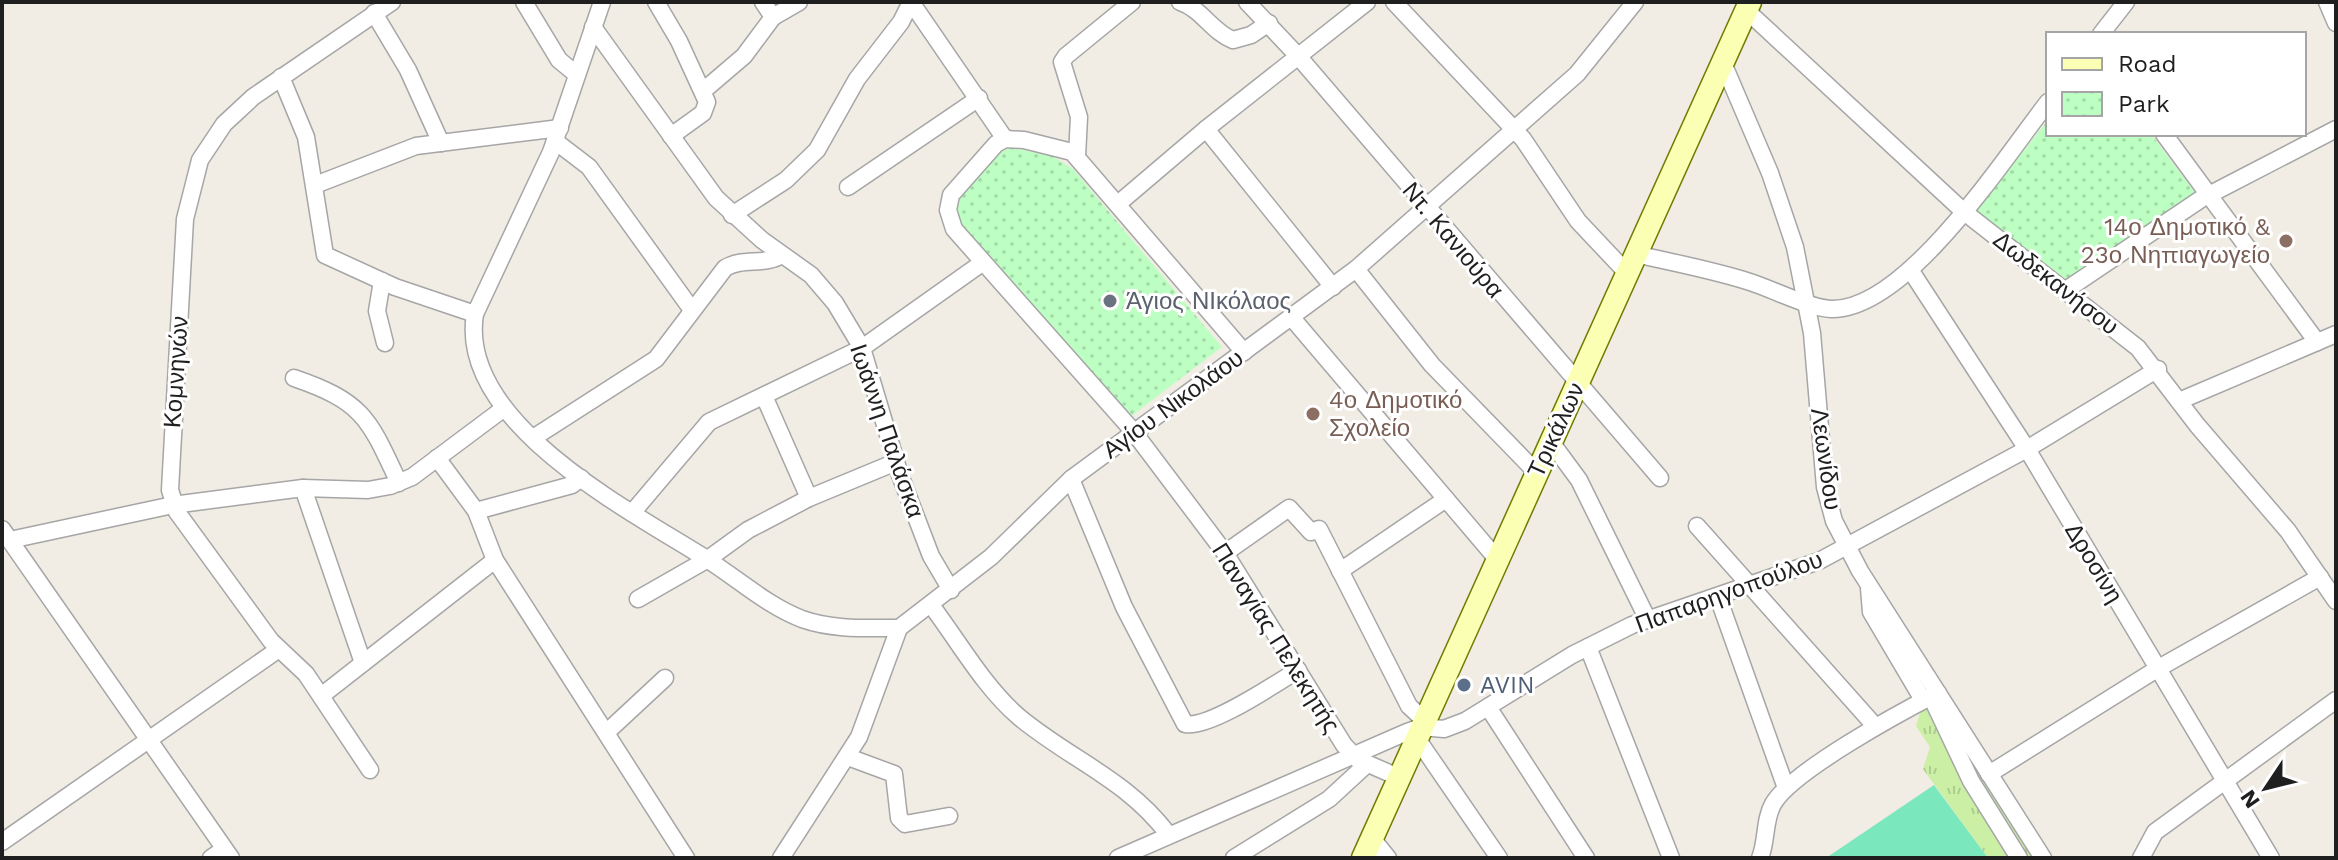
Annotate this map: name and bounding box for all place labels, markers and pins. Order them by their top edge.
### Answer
place label: 14ο Δημοτικό & 23ο Νηπιαγωγείο [2081,213,2271,269]
marker: 14ο Δημοτικό & 23ο Νηπιαγωγείο [2277,232,2295,250]
place label: Άγιος ΝΙκόλαος [1126,287,1291,315]
marker: Άγιος ΝΙκόλαος [1101,292,1119,310]
place label: 4ο Δημοτικό Σχολείο [1329,386,1462,442]
marker: 4ο Δημοτικό Σχολείο [1304,405,1322,423]
place label: AVIN [1480,671,1535,699]
marker: AVIN [1455,676,1473,694]

